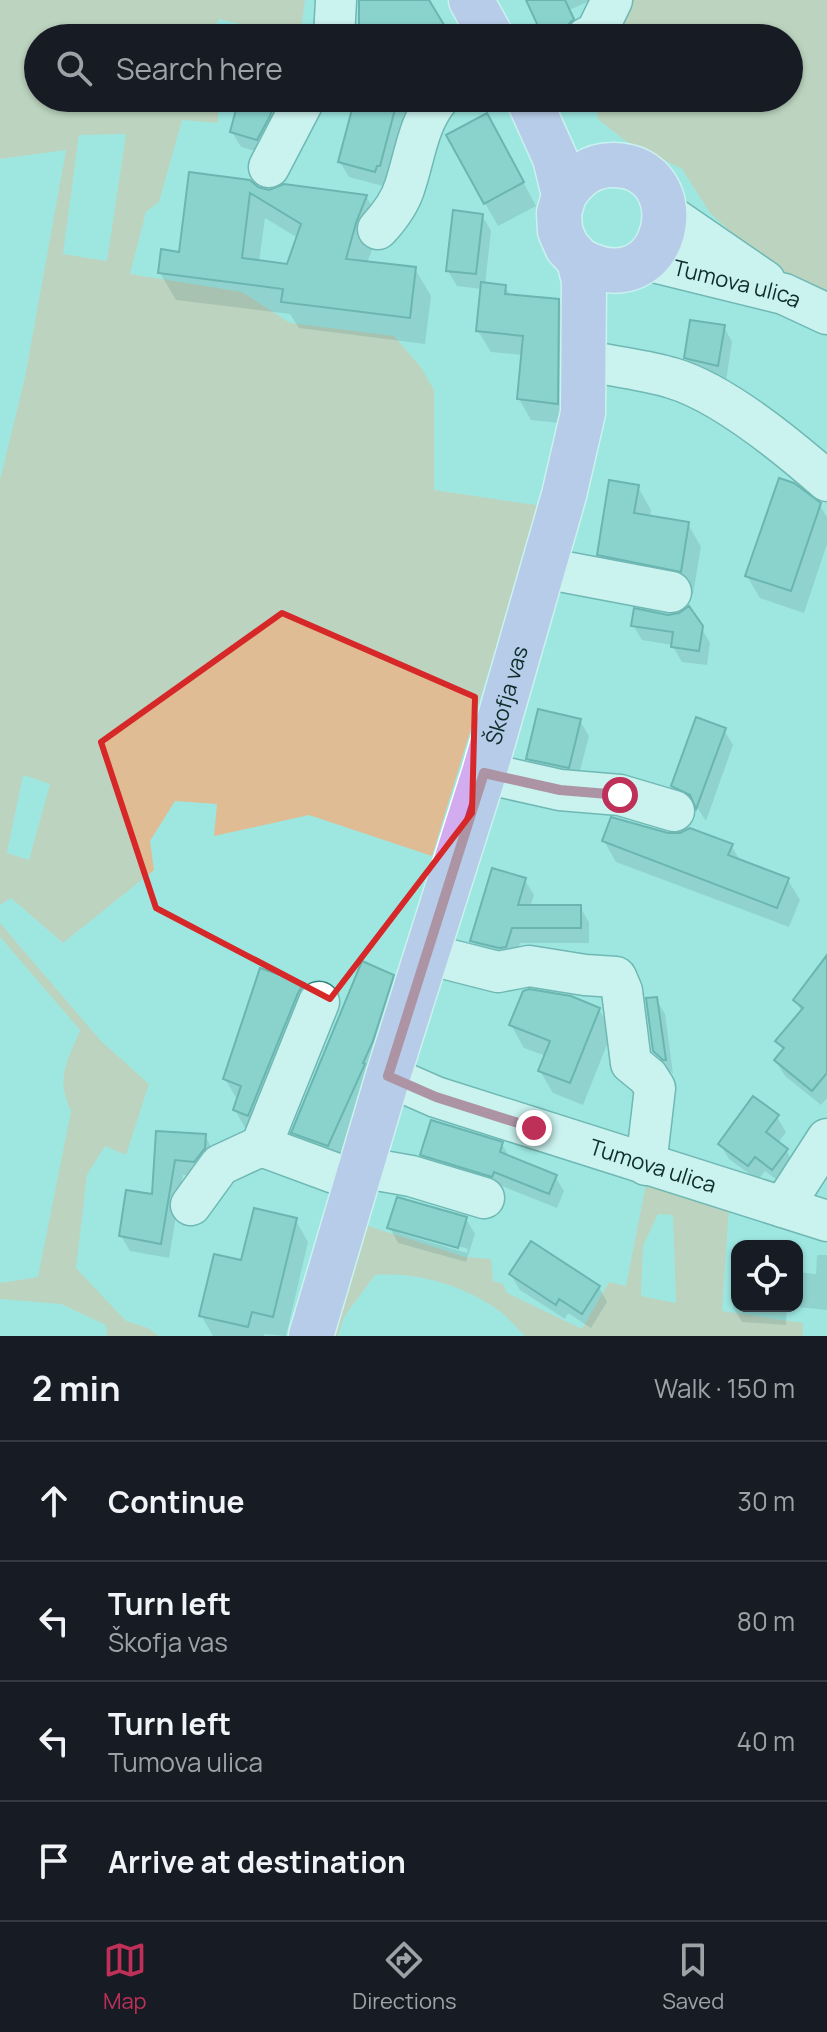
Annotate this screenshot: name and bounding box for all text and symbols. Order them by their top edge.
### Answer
search box [24,24,803,112]
icon: search [52,46,96,90]
text: Search here [116,48,283,89]
street label: Tumova ulica [670,252,806,315]
street label: Škofja vas [478,642,535,748]
route start [602,777,638,813]
route end [516,1110,552,1146]
street label: Tumova ulica [586,1132,720,1200]
map controls [731,1240,803,1312]
button: locate [731,1240,803,1312]
text: 2 min [32,1365,120,1411]
text: Walk · 150 m [654,1370,795,1406]
icon: ahead [32,1479,76,1523]
text: Continue [108,1481,244,1522]
text: 30 m [738,1483,795,1519]
text: Turn left [108,1583,231,1624]
icon: left [32,1599,76,1643]
text: 80 m [737,1603,795,1639]
text: Škofja vas [108,1624,228,1660]
text: Turn left [108,1703,231,1744]
icon: left [32,1719,76,1763]
text: 40 m [737,1723,795,1759]
text: Tumova ulica [108,1744,263,1780]
icon: arrive [32,1839,76,1883]
text: Arrive at destination [108,1841,406,1882]
tab: Map [103,1938,147,2016]
tab: Directions [352,1938,457,2016]
tab: Saved [662,1938,724,2016]

